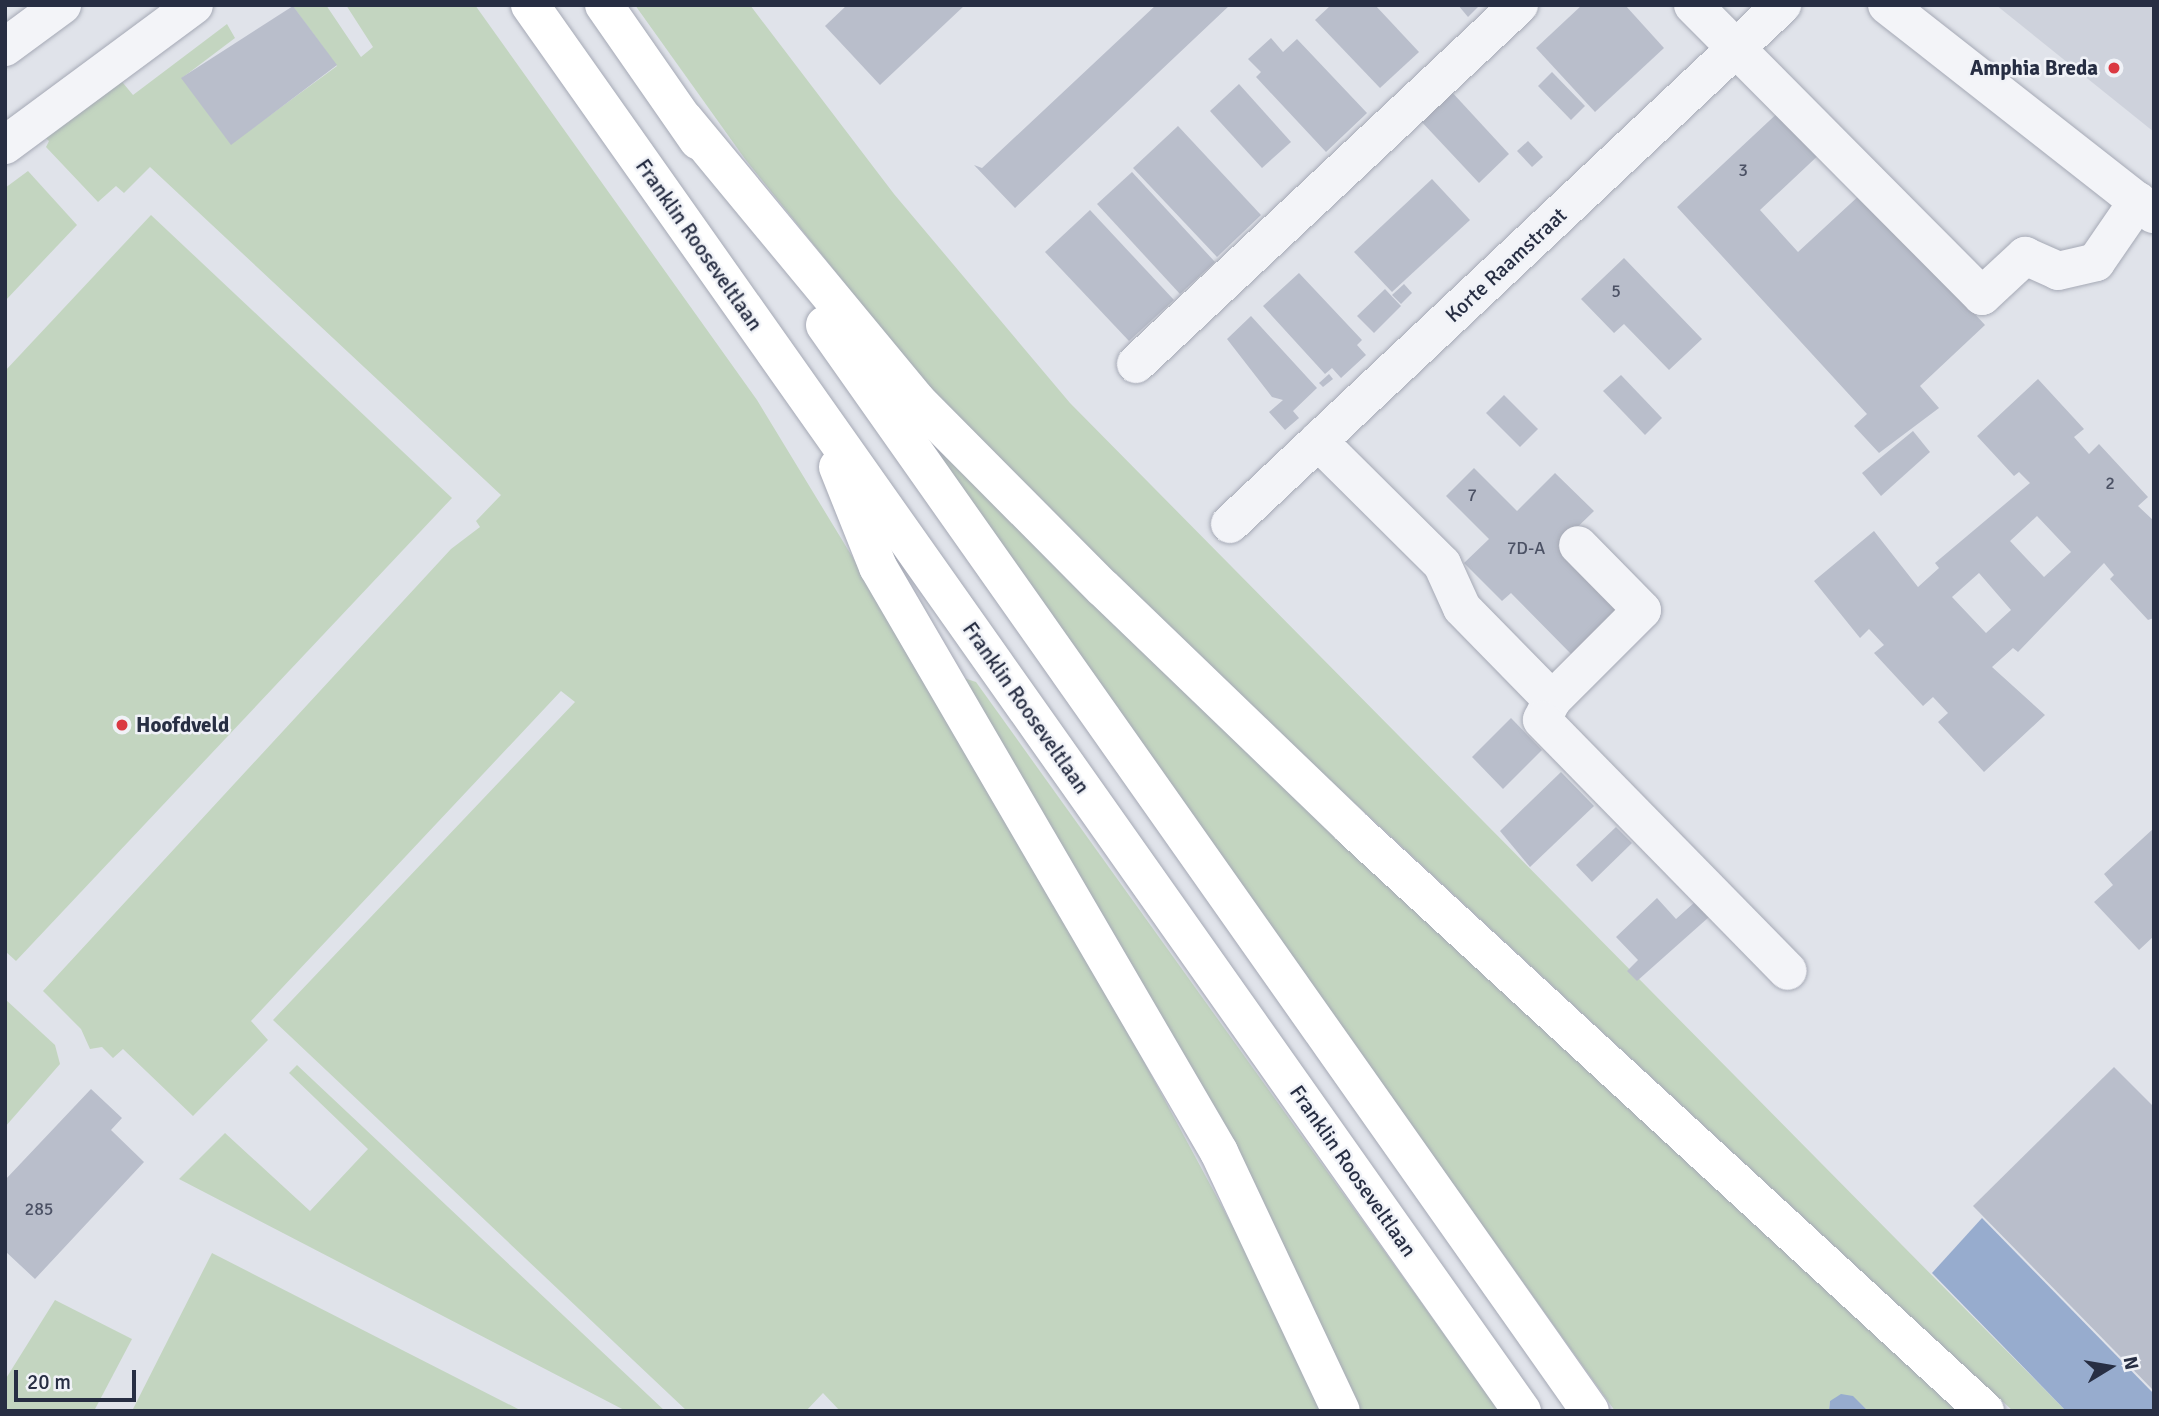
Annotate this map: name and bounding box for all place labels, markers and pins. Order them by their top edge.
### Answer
place label: Amphia Breda [1970,55,2098,81]
marker: Amphia Breda [2104,58,2124,78]
place label: Hoofdveld [136,712,229,738]
marker: Hoofdveld [114,717,130,733]

